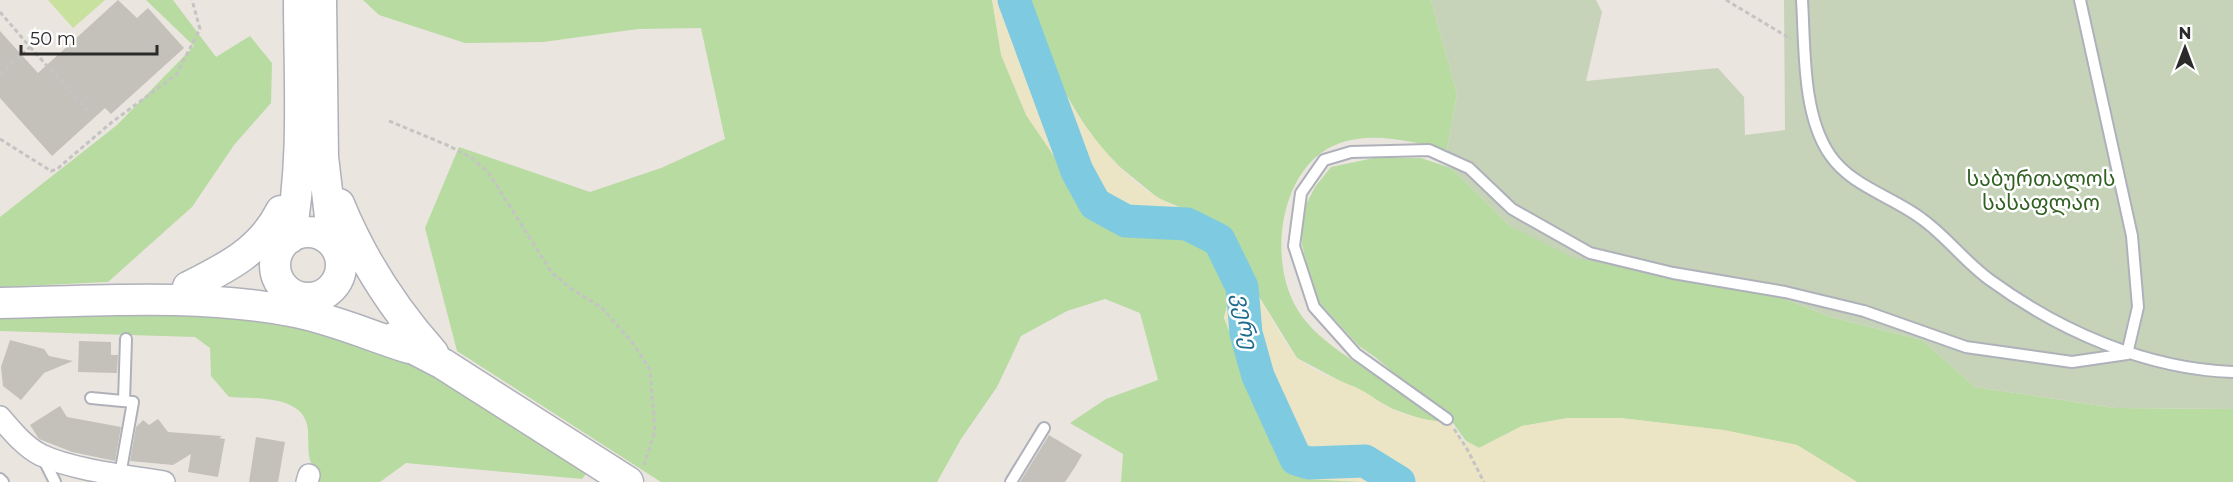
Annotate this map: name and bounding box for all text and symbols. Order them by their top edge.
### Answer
scale bar [21,18,158,56]
north arrow [2155,18,2215,78]
text: N [2179,24,2191,43]
text: 50 m [30,28,76,50]
park label: საბურთალოს სასაფლაო [1967,166,2115,216]
water label: ვერე [1227,291,1264,352]

